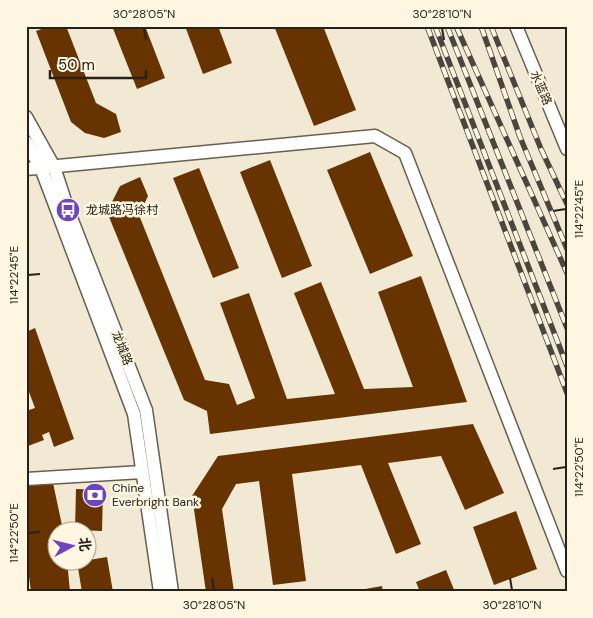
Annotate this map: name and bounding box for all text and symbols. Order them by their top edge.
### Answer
text: 30°28'05"N [113,6,175,22]
text: 30°28'10"N [412,6,472,22]
scale bar [50,48,146,80]
text: 50 m [58,55,95,75]
street label: 水蓝路 [527,68,555,108]
text: 114°22'45"E [571,179,587,238]
bus stop icon: 龙城路冯徐村 [55,197,81,223]
place label: 龙城路冯徐村 [86,202,159,218]
text: 114°22'45"E [6,245,22,304]
street label: 龙城路 [108,328,136,368]
text: 114°22'50"E [571,437,587,497]
place label: Chine Everbright Bank [112,480,199,510]
bank icon: Chine Everbright Bank [82,482,108,508]
text: 114°22'50"E [6,503,22,563]
north arrow [48,520,98,570]
text: 北 [75,536,95,552]
text: 30°28'05"N [183,597,245,613]
text: 30°28'10"N [482,597,542,613]

